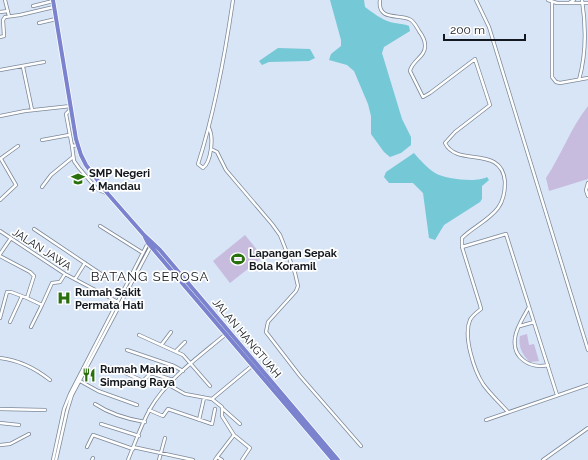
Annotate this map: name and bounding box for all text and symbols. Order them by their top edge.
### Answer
scale bar [444,16,525,42]
text: 200 m [450,23,485,37]
place label: SMP Negeri 4 Mandau [89,167,150,193]
school or university icon: SMP Negeri 4 Mandau [70,171,86,187]
street label: JALAN JAWA [10,226,74,274]
place label: Lapangan Sepak Bola Koramil [249,247,338,273]
sports icon: Lapangan Sepak Bola Koramil [230,251,246,267]
district label: BATANG SEROSA [91,269,209,284]
place label: Rumah Sakit Permata Hati [75,286,144,312]
hospital icon: Rumah Sakit Permata Hati [56,290,72,306]
street label: JALAN HANGTUAH [210,296,284,381]
place label: Rumah Makan Simpang Raya [100,363,175,389]
restaurant icon: Rumah Makan Simpang Raya [81,367,97,383]

